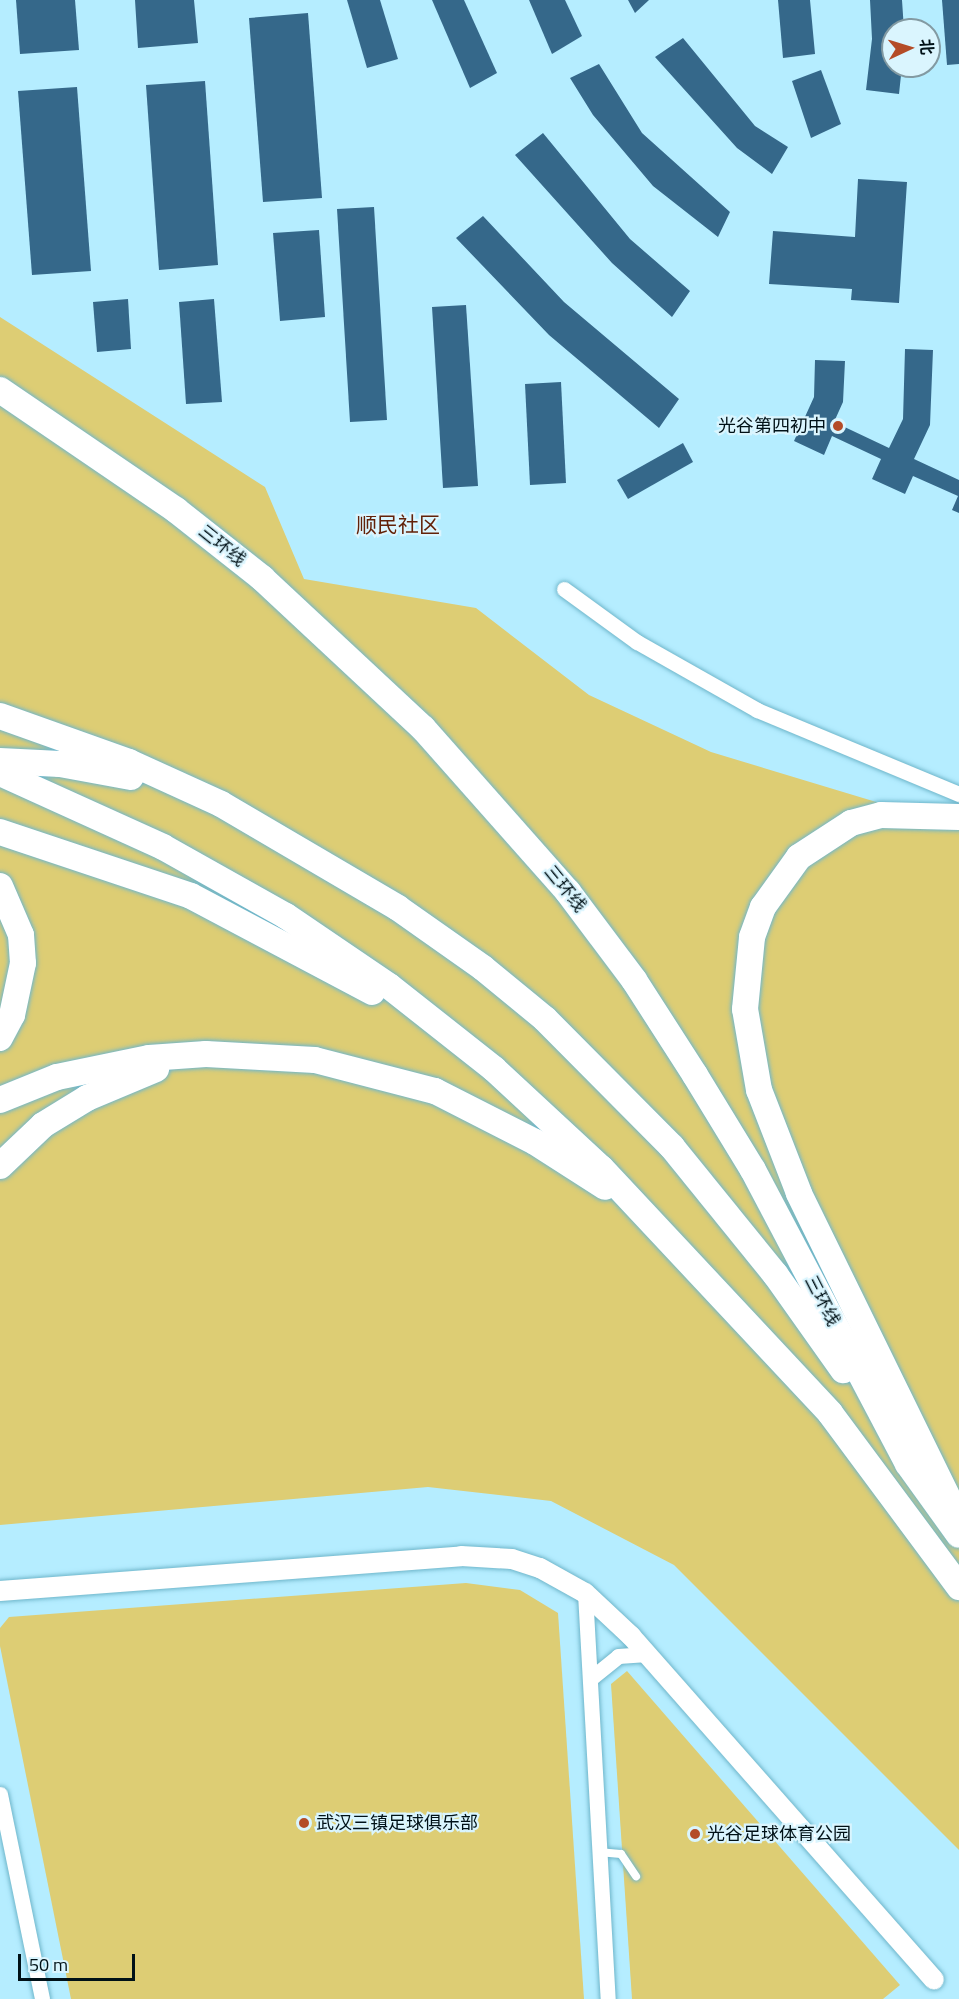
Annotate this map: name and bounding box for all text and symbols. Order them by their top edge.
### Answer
north arrow [881,18,941,78]
text: 北 [914,38,939,56]
place label: 光谷第四初中 [718,415,826,437]
marker: 光谷第四初中 [831,419,845,433]
district label: 顺民社区 [356,511,440,537]
street label: 三环线 [194,521,250,571]
street label: 三环线 [540,861,590,917]
street label: 三环线 [800,1272,844,1330]
place label: 武汉三镇足球俱乐部 [316,1812,478,1834]
marker: 武汉三镇足球俱乐部 [297,1816,311,1830]
place label: 光谷足球体育公园 [707,1823,851,1845]
marker: 光谷足球体育公园 [688,1827,702,1841]
scale bar [21,1942,138,1980]
text: 50 m [29,1951,68,1978]

